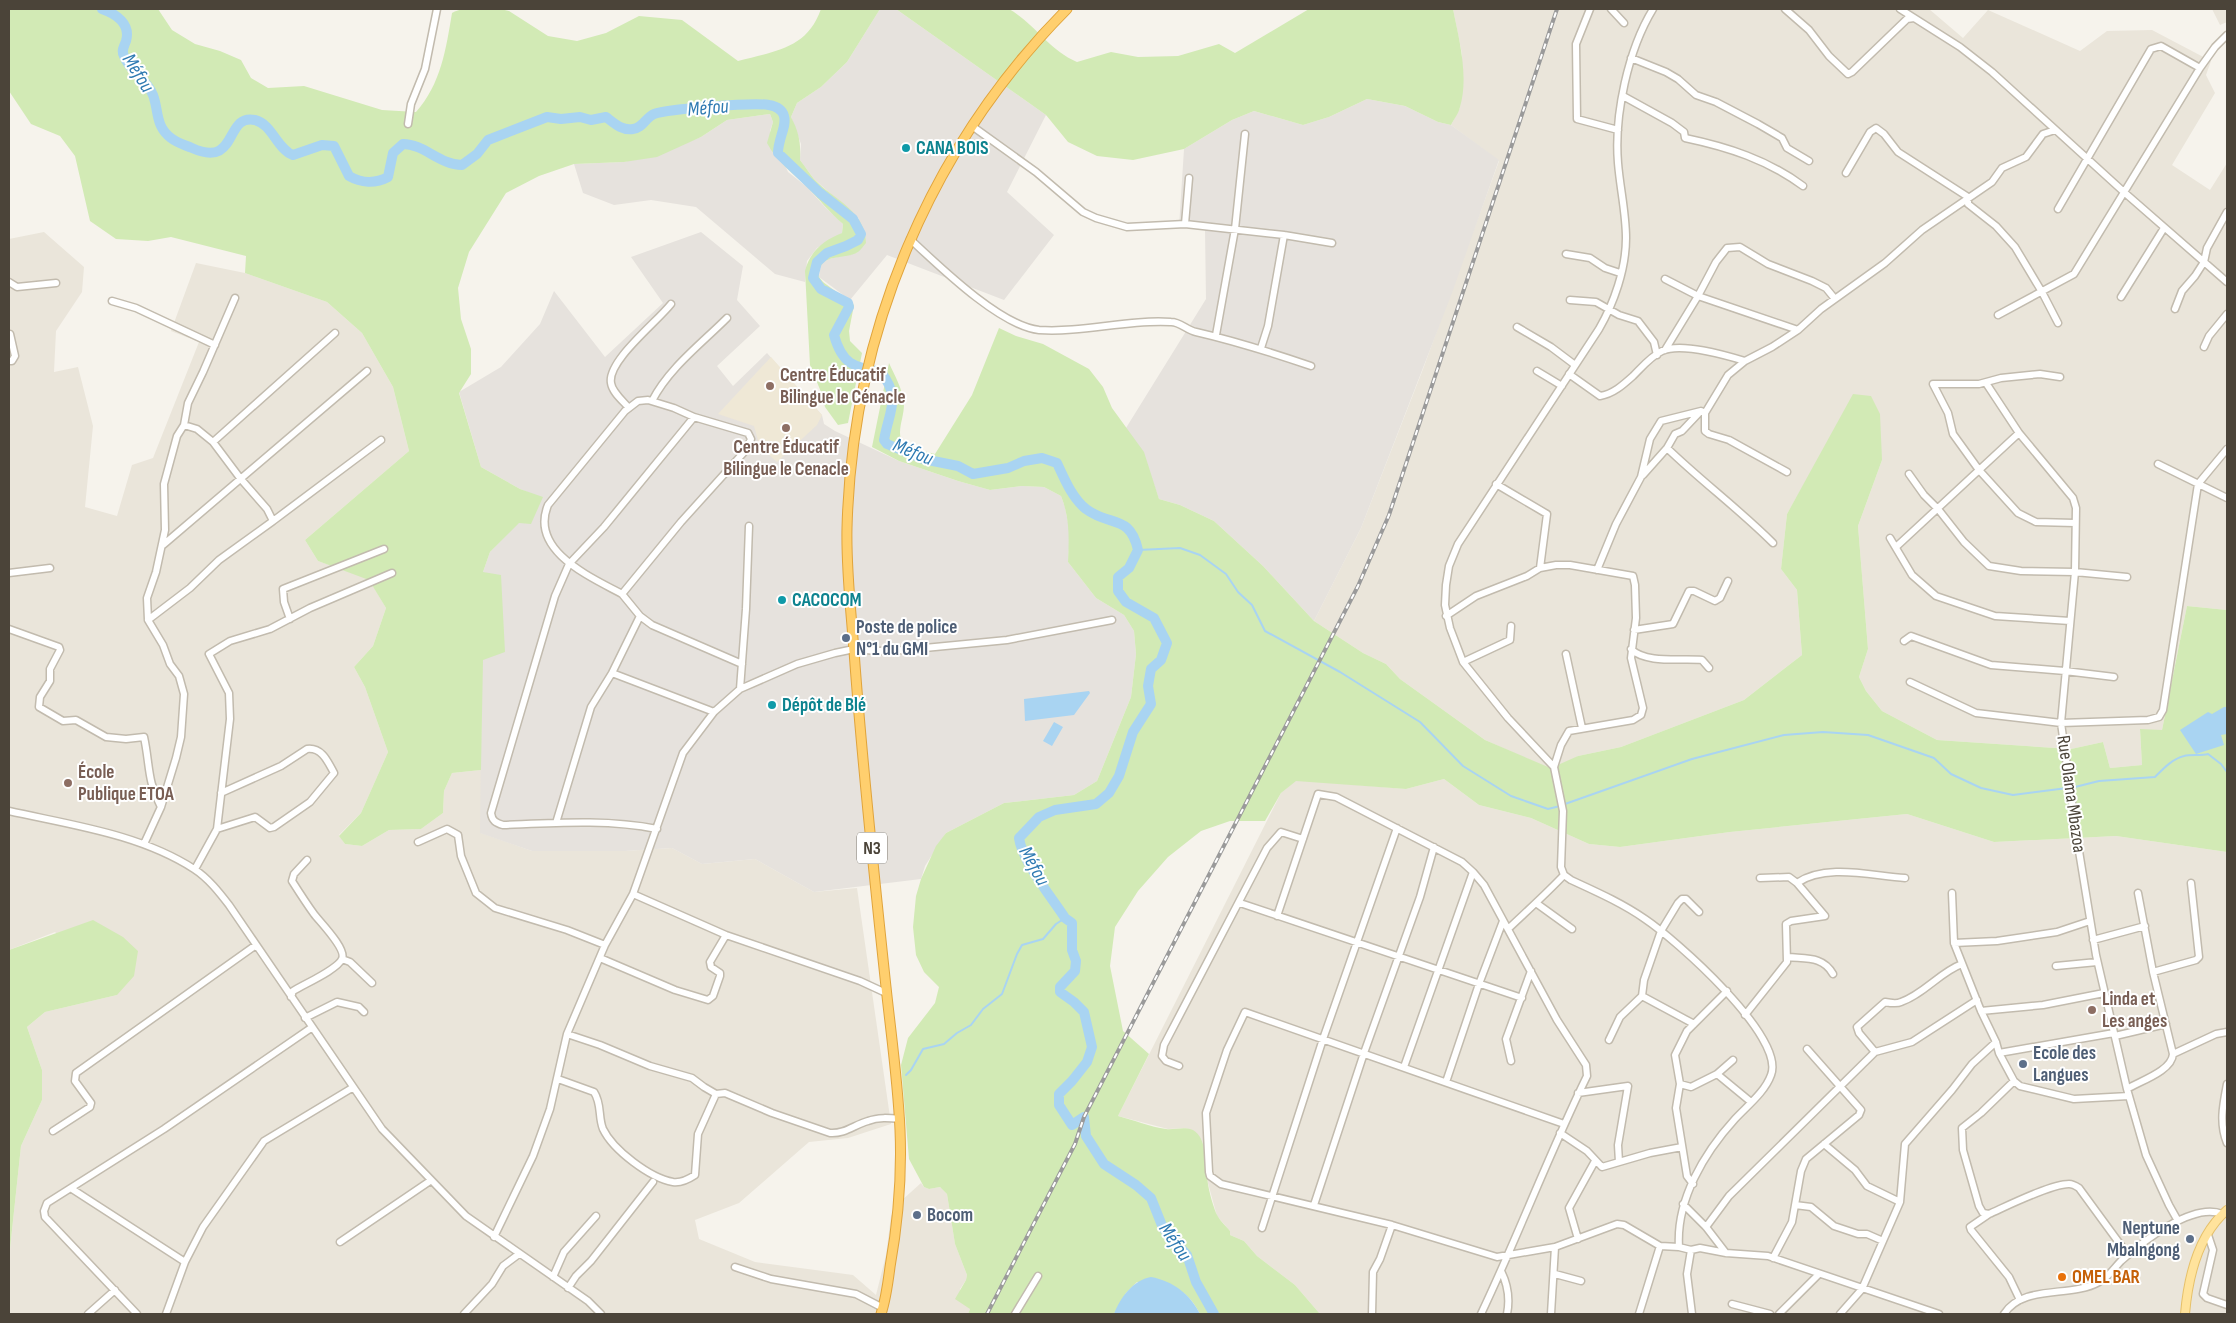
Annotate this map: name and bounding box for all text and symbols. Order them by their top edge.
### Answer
water label: Méfou [117,49,159,97]
water label: Méfou [686,94,730,122]
place label: CANA BOIS [916,137,989,160]
marker: CANA BOIS [900,142,912,154]
place label: Centre Éducatif Bilingue le Cénacle [780,364,906,409]
marker: Centre Éducatif Bilingue le Cénacle [764,380,776,392]
marker: Centre Éducatif Bilingue le Cenacle [780,422,792,434]
water label: Méfou [889,433,937,471]
place label: Centre Éducatif Bilingue le Cenacle [723,436,849,481]
place label: CACOCOM [792,589,862,612]
marker: CACOCOM [776,594,788,606]
place label: Poste de police N°1 du GMI [856,616,957,661]
marker: Poste de police N°1 du GMI [840,632,852,644]
place label: Dépôt de Blé [782,694,866,717]
marker: Dépôt de Blé [766,699,778,711]
street label: Rue Olama Mbazoa [2051,734,2091,854]
place label: École Publique ETOA [78,761,175,806]
marker: École Publique ETOA [62,777,74,789]
road number: N3 [857,832,887,864]
water label: Méfou [1014,842,1055,890]
place label: Linda et Les anges [2102,988,2167,1033]
marker: Linda et Les anges [2086,1004,2098,1016]
place label: Ecole des Langues [2033,1042,2096,1087]
marker: Ecole des Langues [2017,1058,2029,1070]
place label: Bocom [927,1204,973,1227]
marker: Bocom [911,1209,923,1221]
place label: Neptune Mbalngong [2107,1217,2180,1262]
water label: Méfou [1154,1218,1197,1266]
marker: Neptune Mbalngong [2184,1233,2196,1245]
place label: OMEL BAR [2072,1266,2140,1289]
marker: OMEL BAR [2056,1271,2068,1283]

